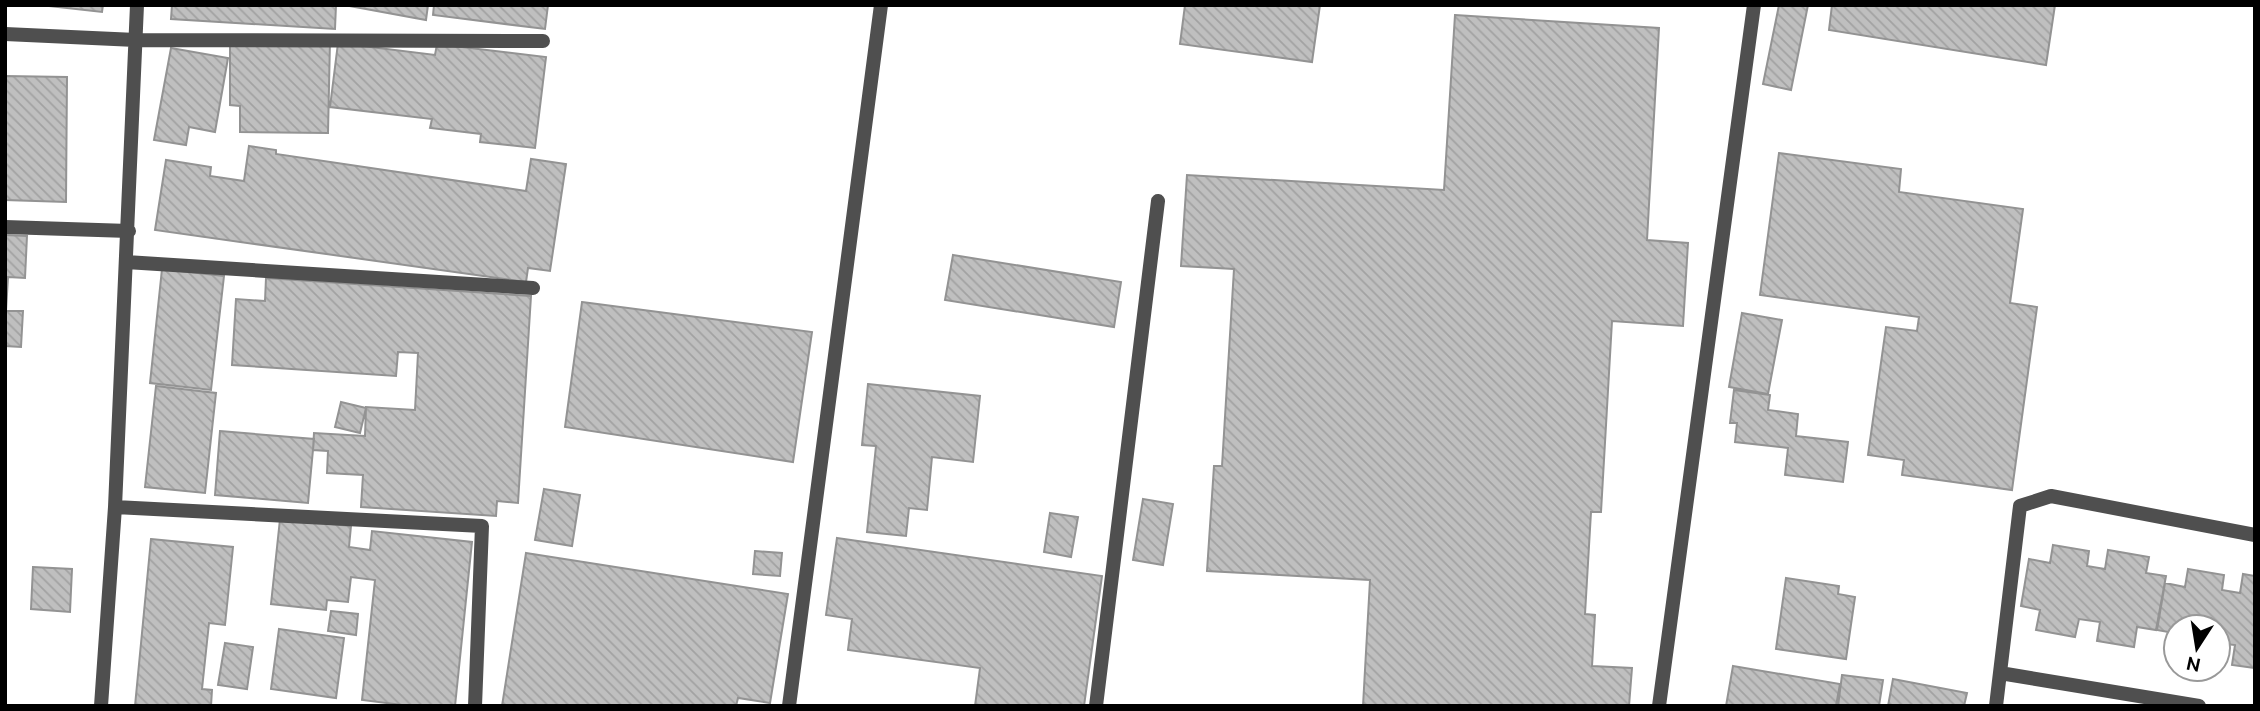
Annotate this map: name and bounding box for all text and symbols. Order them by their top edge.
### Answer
north arrow [2162,613,2232,683]
text: N [2184,652,2203,677]

